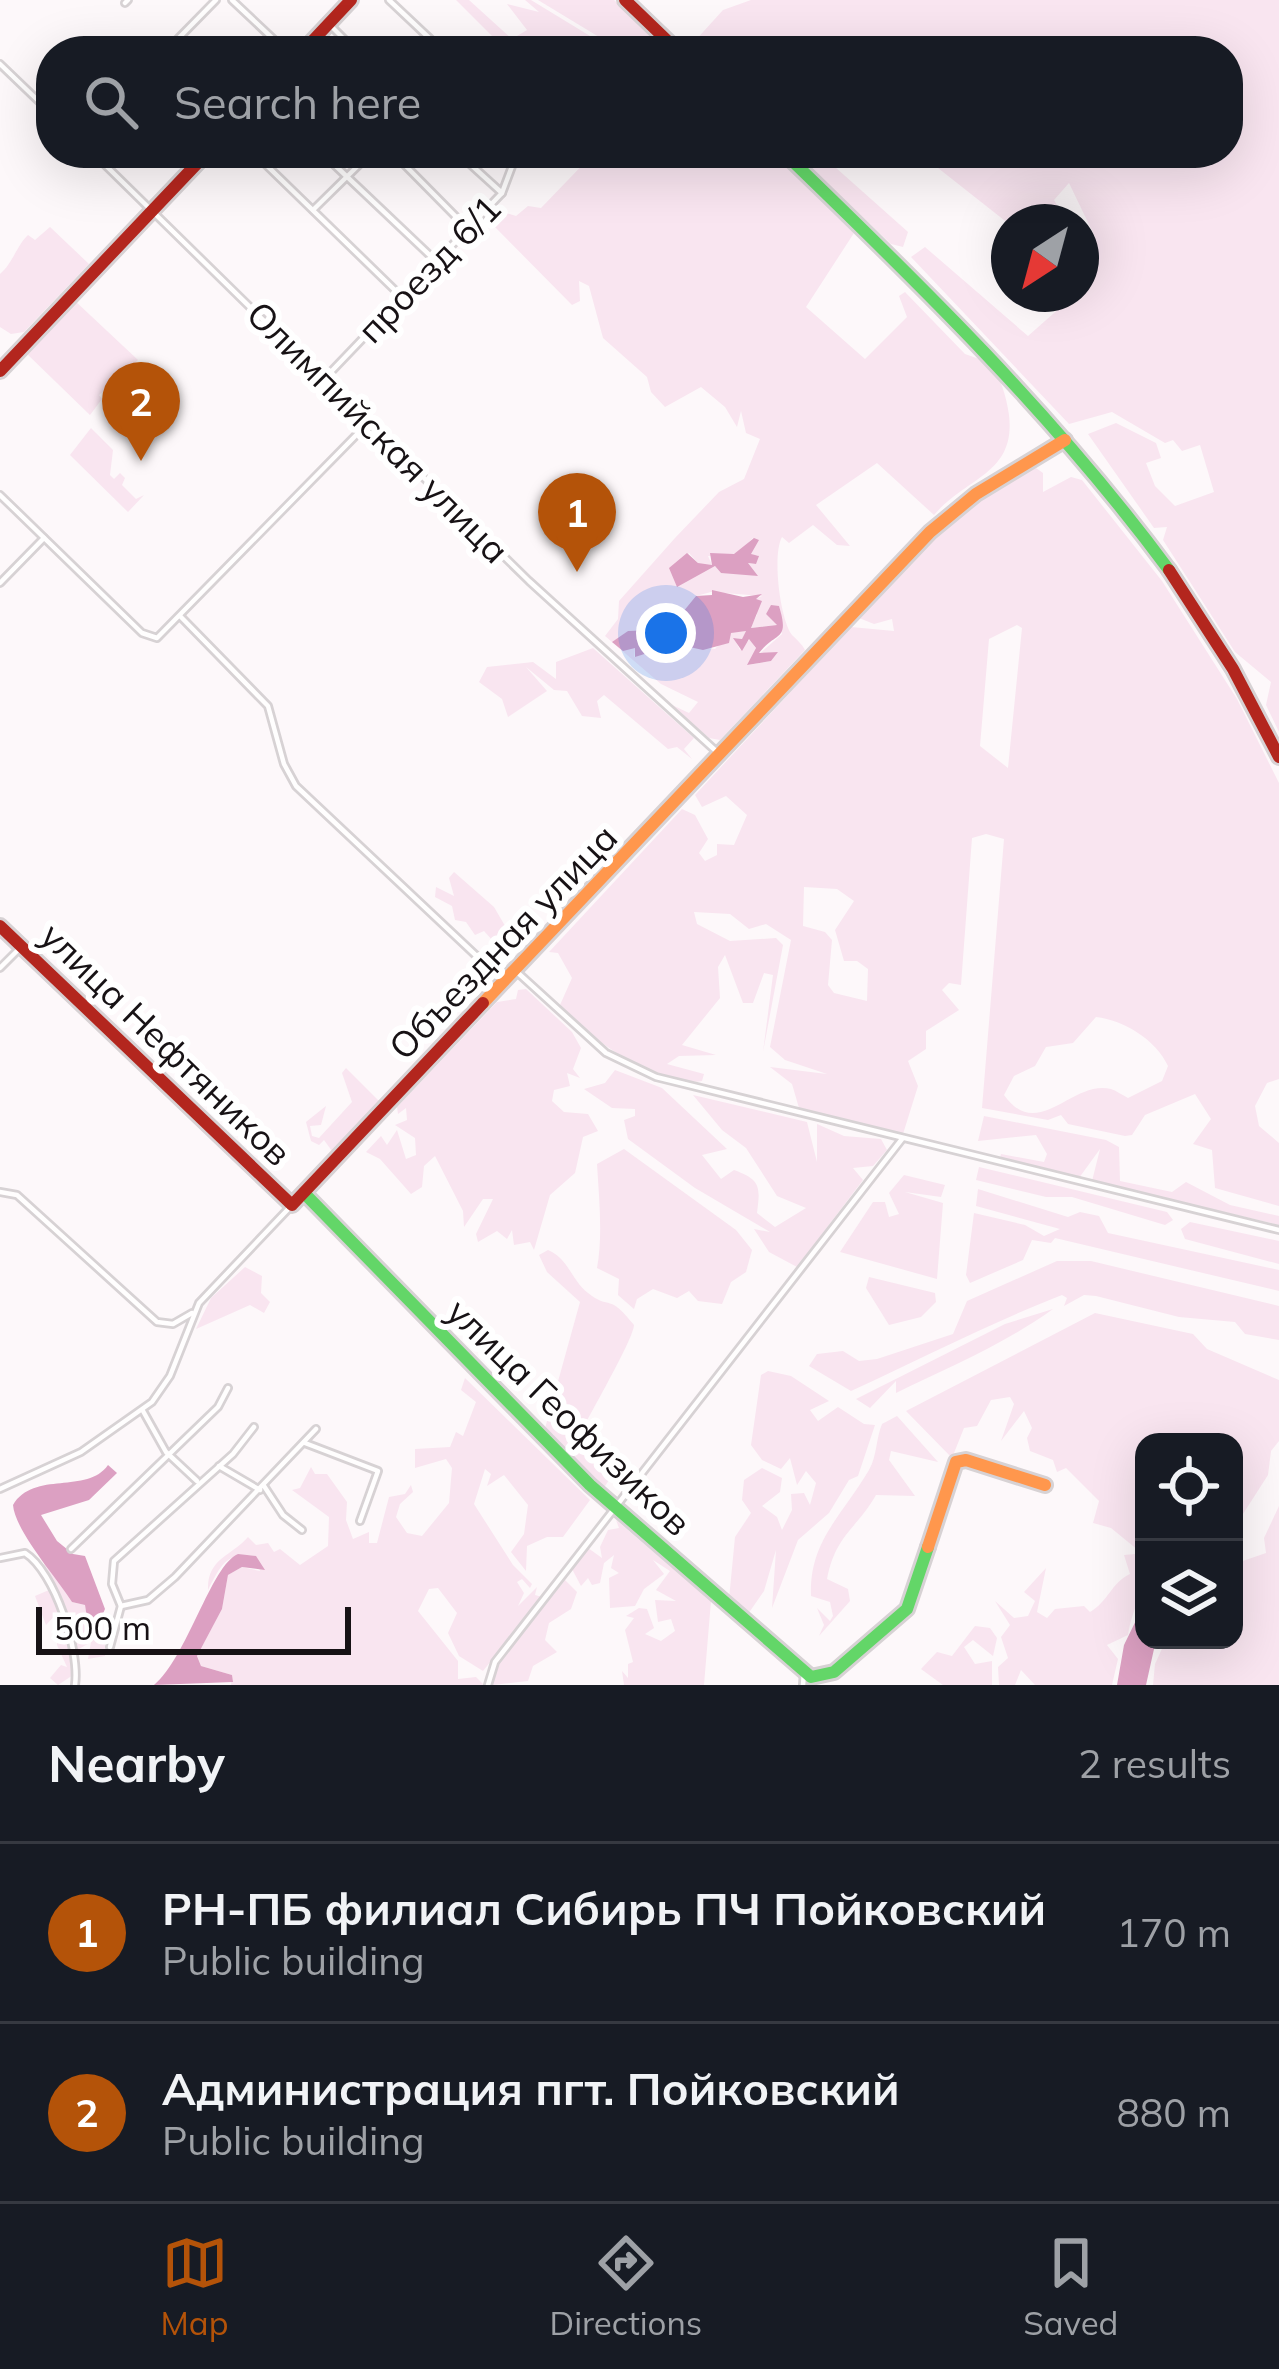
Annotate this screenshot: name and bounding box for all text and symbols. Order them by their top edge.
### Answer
search box [36,36,1243,168]
icon: search [78,69,144,135]
text: Search here [174,74,421,130]
street label: проезд 6/1 [347,186,510,352]
north arrow [991,204,1099,312]
street label: Олимпийская улица [238,291,519,572]
pin: 2 [102,362,180,461]
pin: 1 [538,473,616,572]
your location [636,603,696,663]
street label: Объездная улица [379,815,626,1069]
street label: улица Нефтяников [32,913,301,1175]
street label: улица Геофизиков [438,1289,701,1545]
map controls [1135,1433,1243,1649]
button: locate [1135,1433,1243,1541]
button: layers [1135,1541,1243,1649]
scale bar [36,1601,351,1654]
text: 500 m [54,1607,151,1648]
text: Nearby [48,1731,225,1795]
text: 2 results [1078,1739,1231,1788]
text: РН-ПБ филиал Сибирь ПЧ Пойковский [162,1880,1046,1936]
text: 1 [75,1908,99,1957]
text: 170 m [1116,1908,1231,1957]
text: Public building [162,1936,425,1985]
text: Администрация пгт. Пойковский [162,2060,900,2116]
text: 2 [75,2088,99,2137]
text: 880 m [1116,2088,1231,2137]
text: Public building [162,2116,425,2165]
tab: Map [161,2230,228,2343]
tab: Directions [550,2230,702,2343]
tab: Saved [1023,2230,1118,2343]

